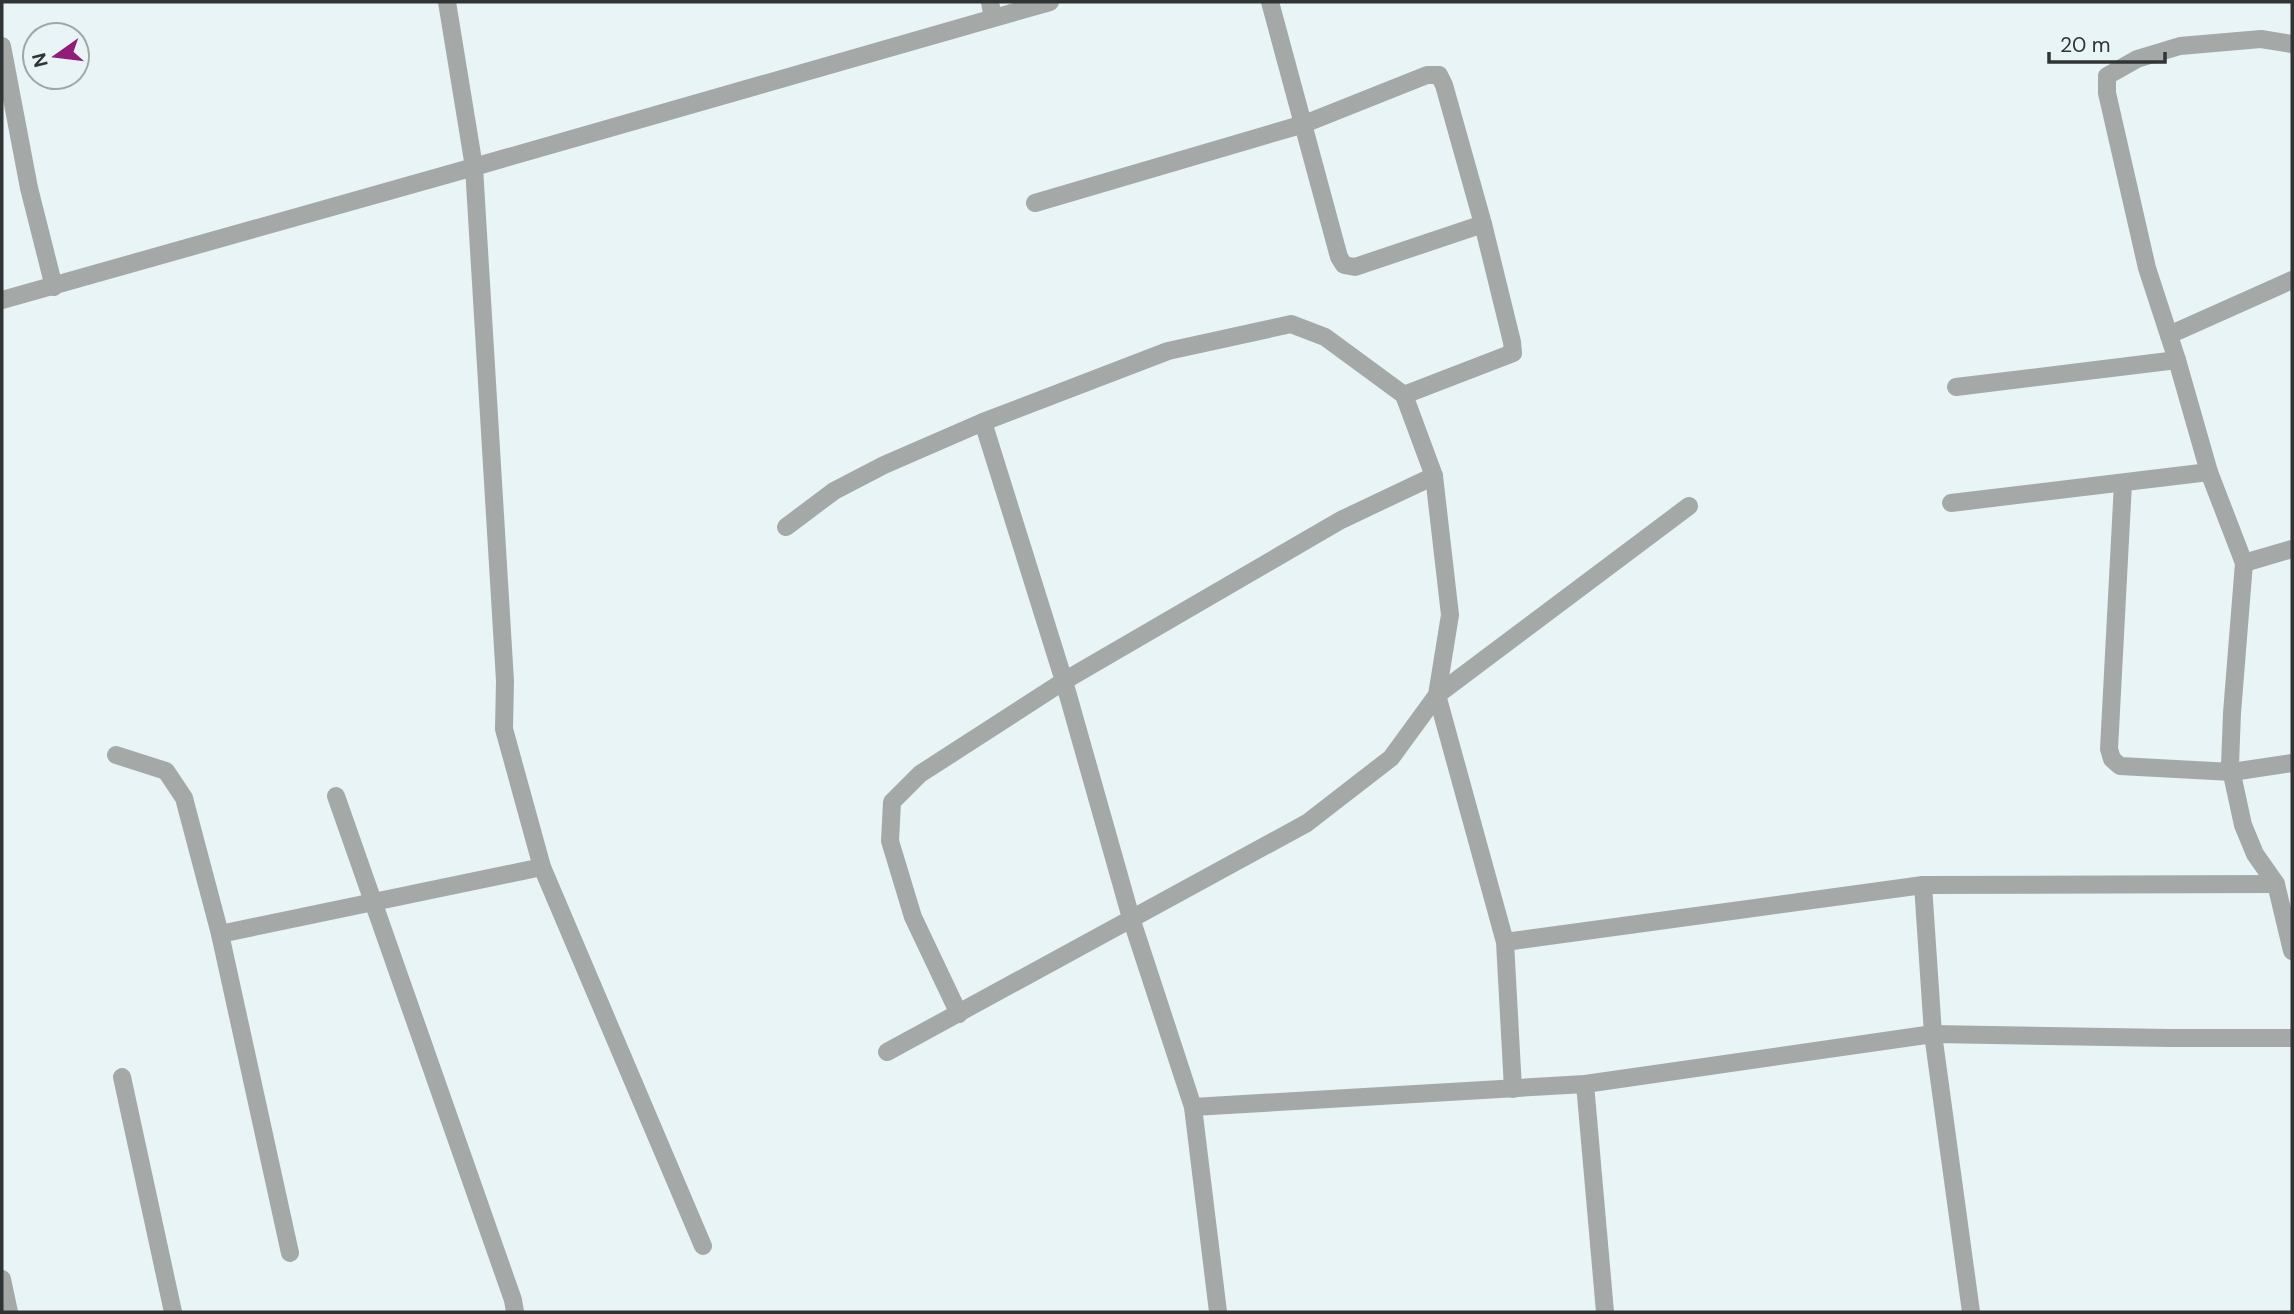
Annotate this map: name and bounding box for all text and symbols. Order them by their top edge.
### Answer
north arrow [21,21,91,91]
scale bar [2049,21,2164,65]
text: 20 m [2060,31,2111,59]
text: N [26,50,54,70]

